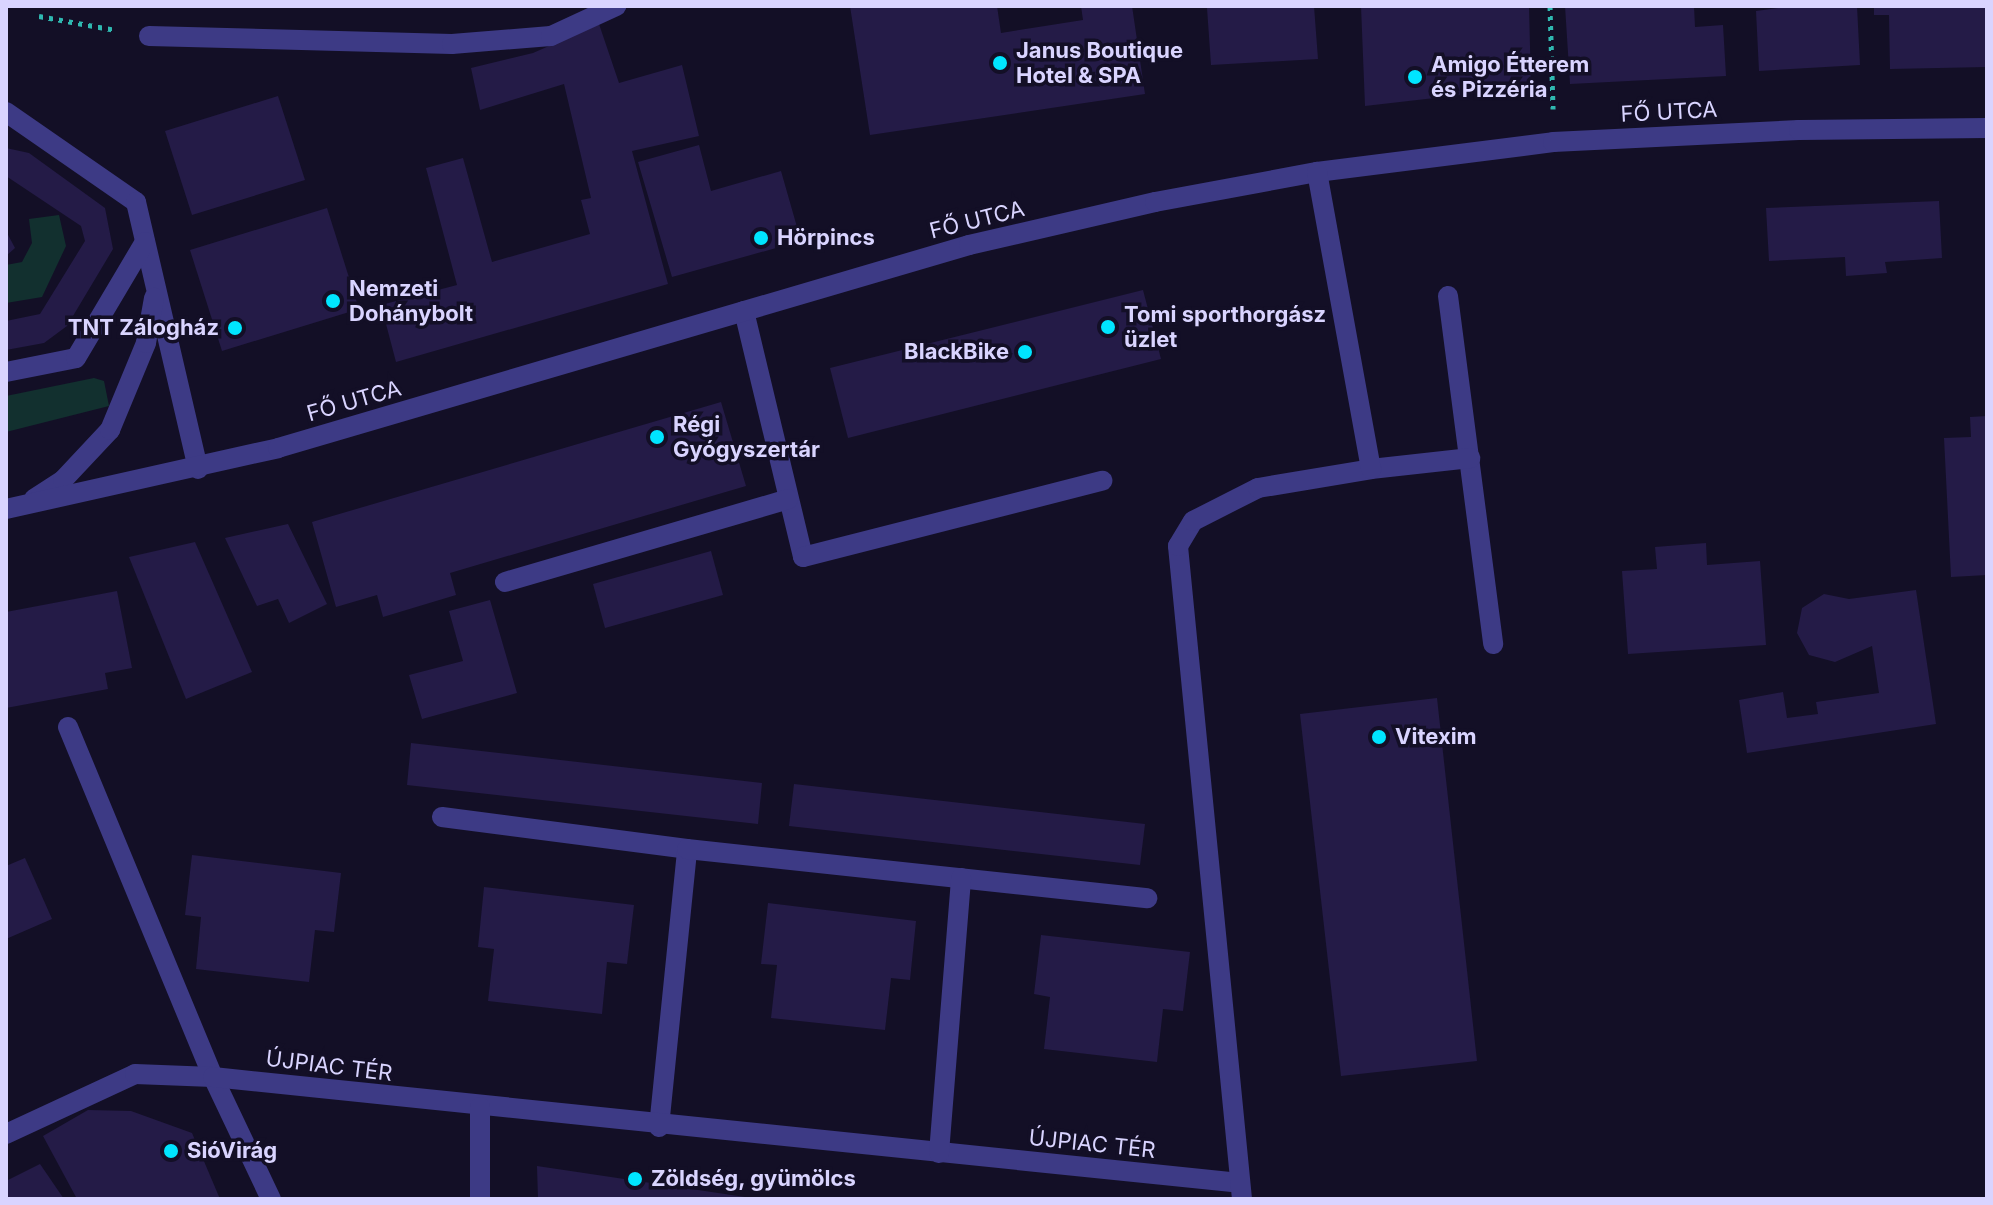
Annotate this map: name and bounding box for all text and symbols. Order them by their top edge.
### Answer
place label: Janus Boutique Hotel & SPA [1016,37,1183,88]
place label: Amigo Étterem és Pizzéria [1431,51,1589,102]
marker: Janus Boutique Hotel & SPA [991,54,1009,72]
marker: Amigo Étterem és Pizzéria [1406,68,1424,86]
street label: FŐ UTCA [1620,96,1718,128]
street label: FŐ UTCA [927,195,1027,245]
place label: Hörpincs [777,225,875,251]
marker: Hörpincs [752,229,770,247]
place label: Nemzeti Dohánybolt [349,275,473,326]
marker: Nemzeti Dohánybolt [324,292,342,310]
place label: Tomi sporthorgász üzlet [1124,301,1326,352]
place label: TNT Zálogház [68,315,219,341]
marker: Tomi sporthorgász üzlet [1099,318,1117,336]
marker: TNT Zálogház [226,319,244,337]
place label: BlackBike [904,339,1009,365]
marker: BlackBike [1016,343,1034,361]
street label: FŐ UTCA [304,375,404,427]
place label: Régi Gyógyszertár [673,411,820,462]
marker: Régi Gyógyszertár [648,428,666,446]
place label: Vitexim [1395,724,1477,750]
marker: Vitexim [1370,728,1388,746]
street label: ÚJPIAC TÉR [264,1045,394,1087]
street label: ÚJPIAC TÉR [1027,1124,1157,1164]
place label: SióVirág [187,1138,277,1164]
marker: SióVirág [162,1142,180,1160]
place label: Zöldség, gyümölcs [651,1166,856,1192]
marker: Zöldség, gyümölcs [626,1170,644,1188]

